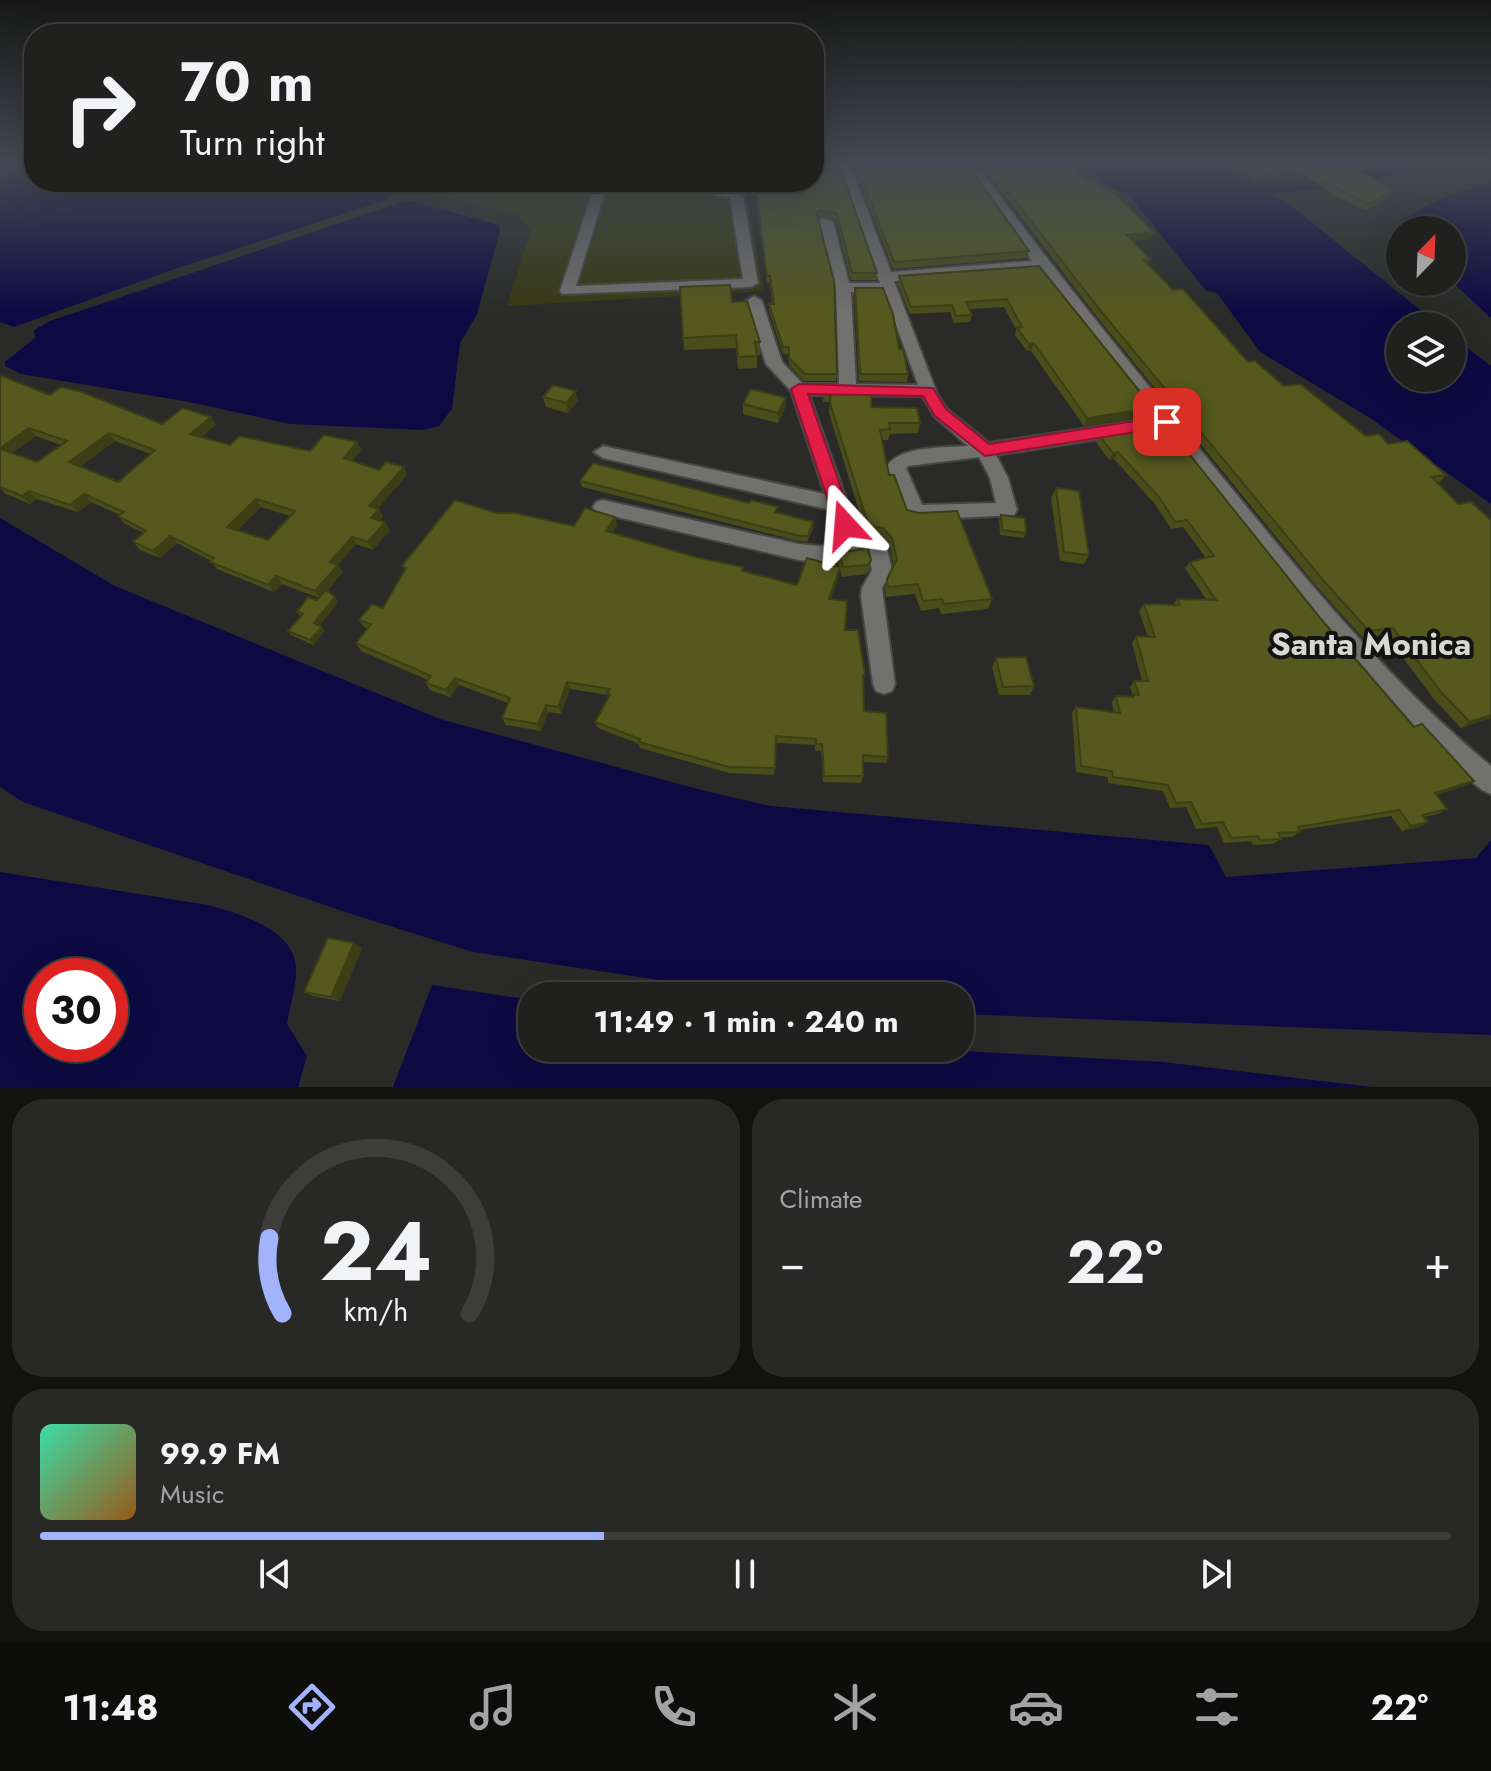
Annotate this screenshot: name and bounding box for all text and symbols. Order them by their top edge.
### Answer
text: 70 m [180,41,314,122]
icon: right [48,56,152,160]
text: Turn right [180,116,325,168]
north arrow [1386,216,1466,296]
map controls [1386,216,1466,392]
button: layers [1386,312,1466,392]
pin [1133,388,1201,456]
icon: arrive [1145,400,1189,444]
position arrow [803,483,887,567]
district label: Santa Monica [1271,621,1471,667]
speed limit sign: 30 [24,958,128,1062]
text: 11:49 · 1 min · 240 m [593,1000,899,1043]
text: Climate [780,1180,862,1218]
text: 24 [319,1191,432,1311]
text: 22° [1066,1219,1163,1306]
text: − [780,1231,805,1295]
text: + [1424,1231,1451,1295]
text: km/h [343,1290,408,1332]
text: 99.9 FM [160,1432,280,1475]
text: Music [160,1475,224,1513]
icon: previous [253,1552,297,1596]
icon: pause [723,1552,767,1596]
icon: next [1194,1552,1238,1596]
icon: directions [284,1679,340,1735]
icon: music [465,1679,521,1735]
icon: phone [646,1679,702,1735]
icon: climate [827,1679,883,1735]
icon: car [1008,1679,1064,1735]
icon: filters [1189,1679,1245,1735]
text: 11:48 [63,1681,159,1733]
text: 22° [1370,1681,1428,1733]

